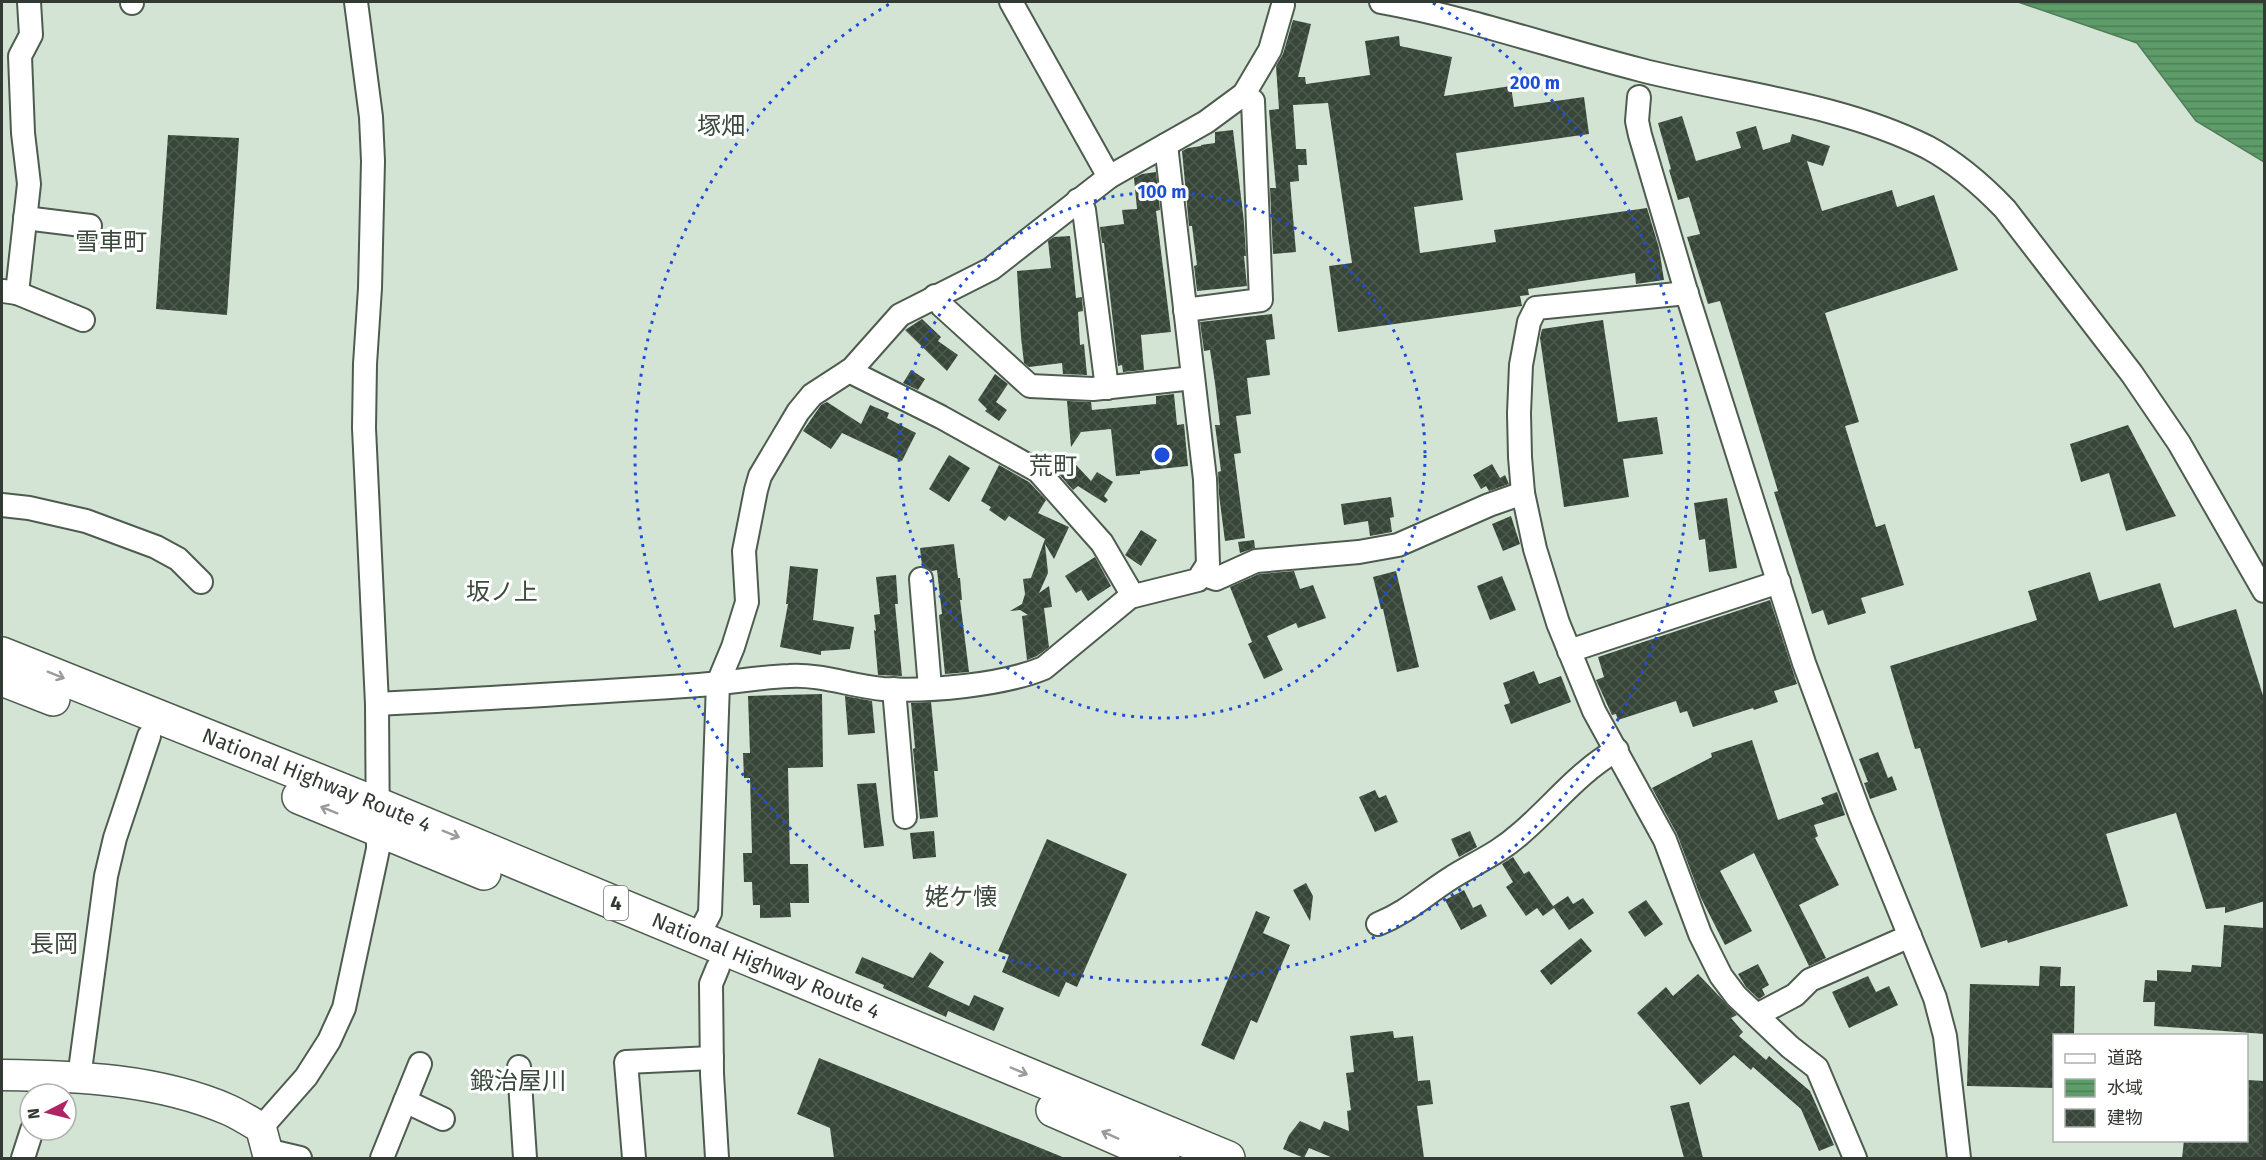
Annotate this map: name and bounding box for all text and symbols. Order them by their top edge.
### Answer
text: 200 m [1510,72,1560,94]
district label: 塚畑 [697,112,745,140]
text: 100 m [1138,181,1186,203]
district label: 雪車町 [75,228,147,256]
centre of rings [1152,445,1172,465]
district label: 荒町 [1029,452,1077,480]
district label: 坂ノ上 [466,578,538,606]
one-way arrow [46,671,65,682]
street label: National Highway Route 4 [198,723,435,838]
one-way arrow [320,804,339,815]
one-way arrow [441,829,460,840]
district label: 姥ケ懐 [925,883,997,911]
road number: 4 [604,886,628,920]
street label: National Highway Route 4 [648,907,884,1025]
district label: 長岡 [30,930,78,958]
legend [2053,1034,2248,1142]
text: 道路 [2107,1047,2143,1069]
one-way arrow [1009,1066,1027,1077]
district label: 鍛治屋川 [470,1067,566,1095]
text: 水域 [2107,1077,2143,1099]
north arrow [18,1082,78,1142]
text: N [24,1107,44,1120]
text: 建物 [2107,1107,2143,1129]
one-way arrow [1101,1129,1120,1140]

